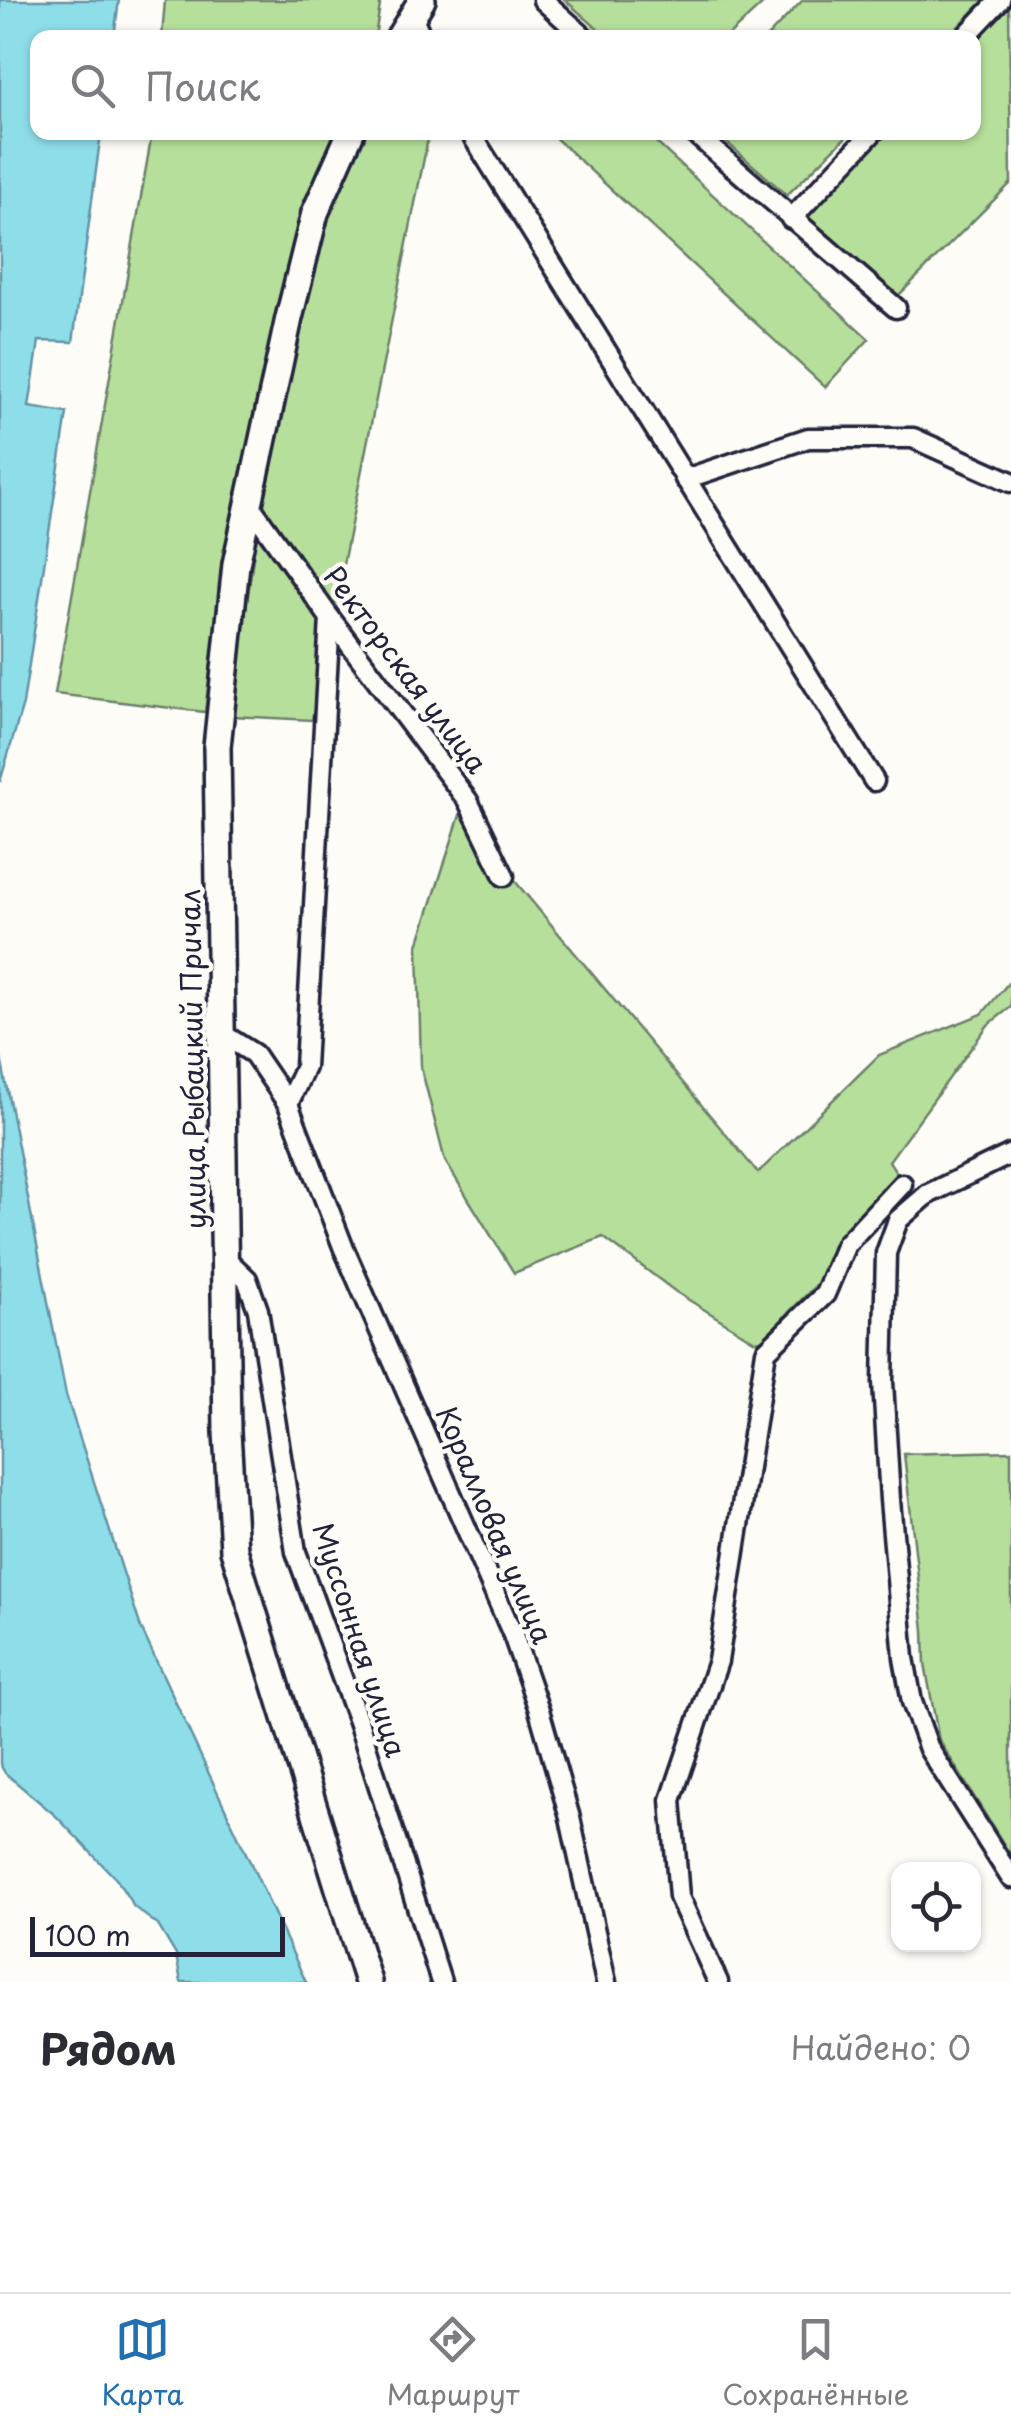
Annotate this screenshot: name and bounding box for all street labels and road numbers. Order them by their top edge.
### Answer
street label: Ректорская улица [314,556,499,782]
street label: улица Рыбацкий Причал [167,888,216,1230]
street label: Коралловая улица [426,1399,565,1650]
street label: Муссонная улица [302,1517,419,1763]

